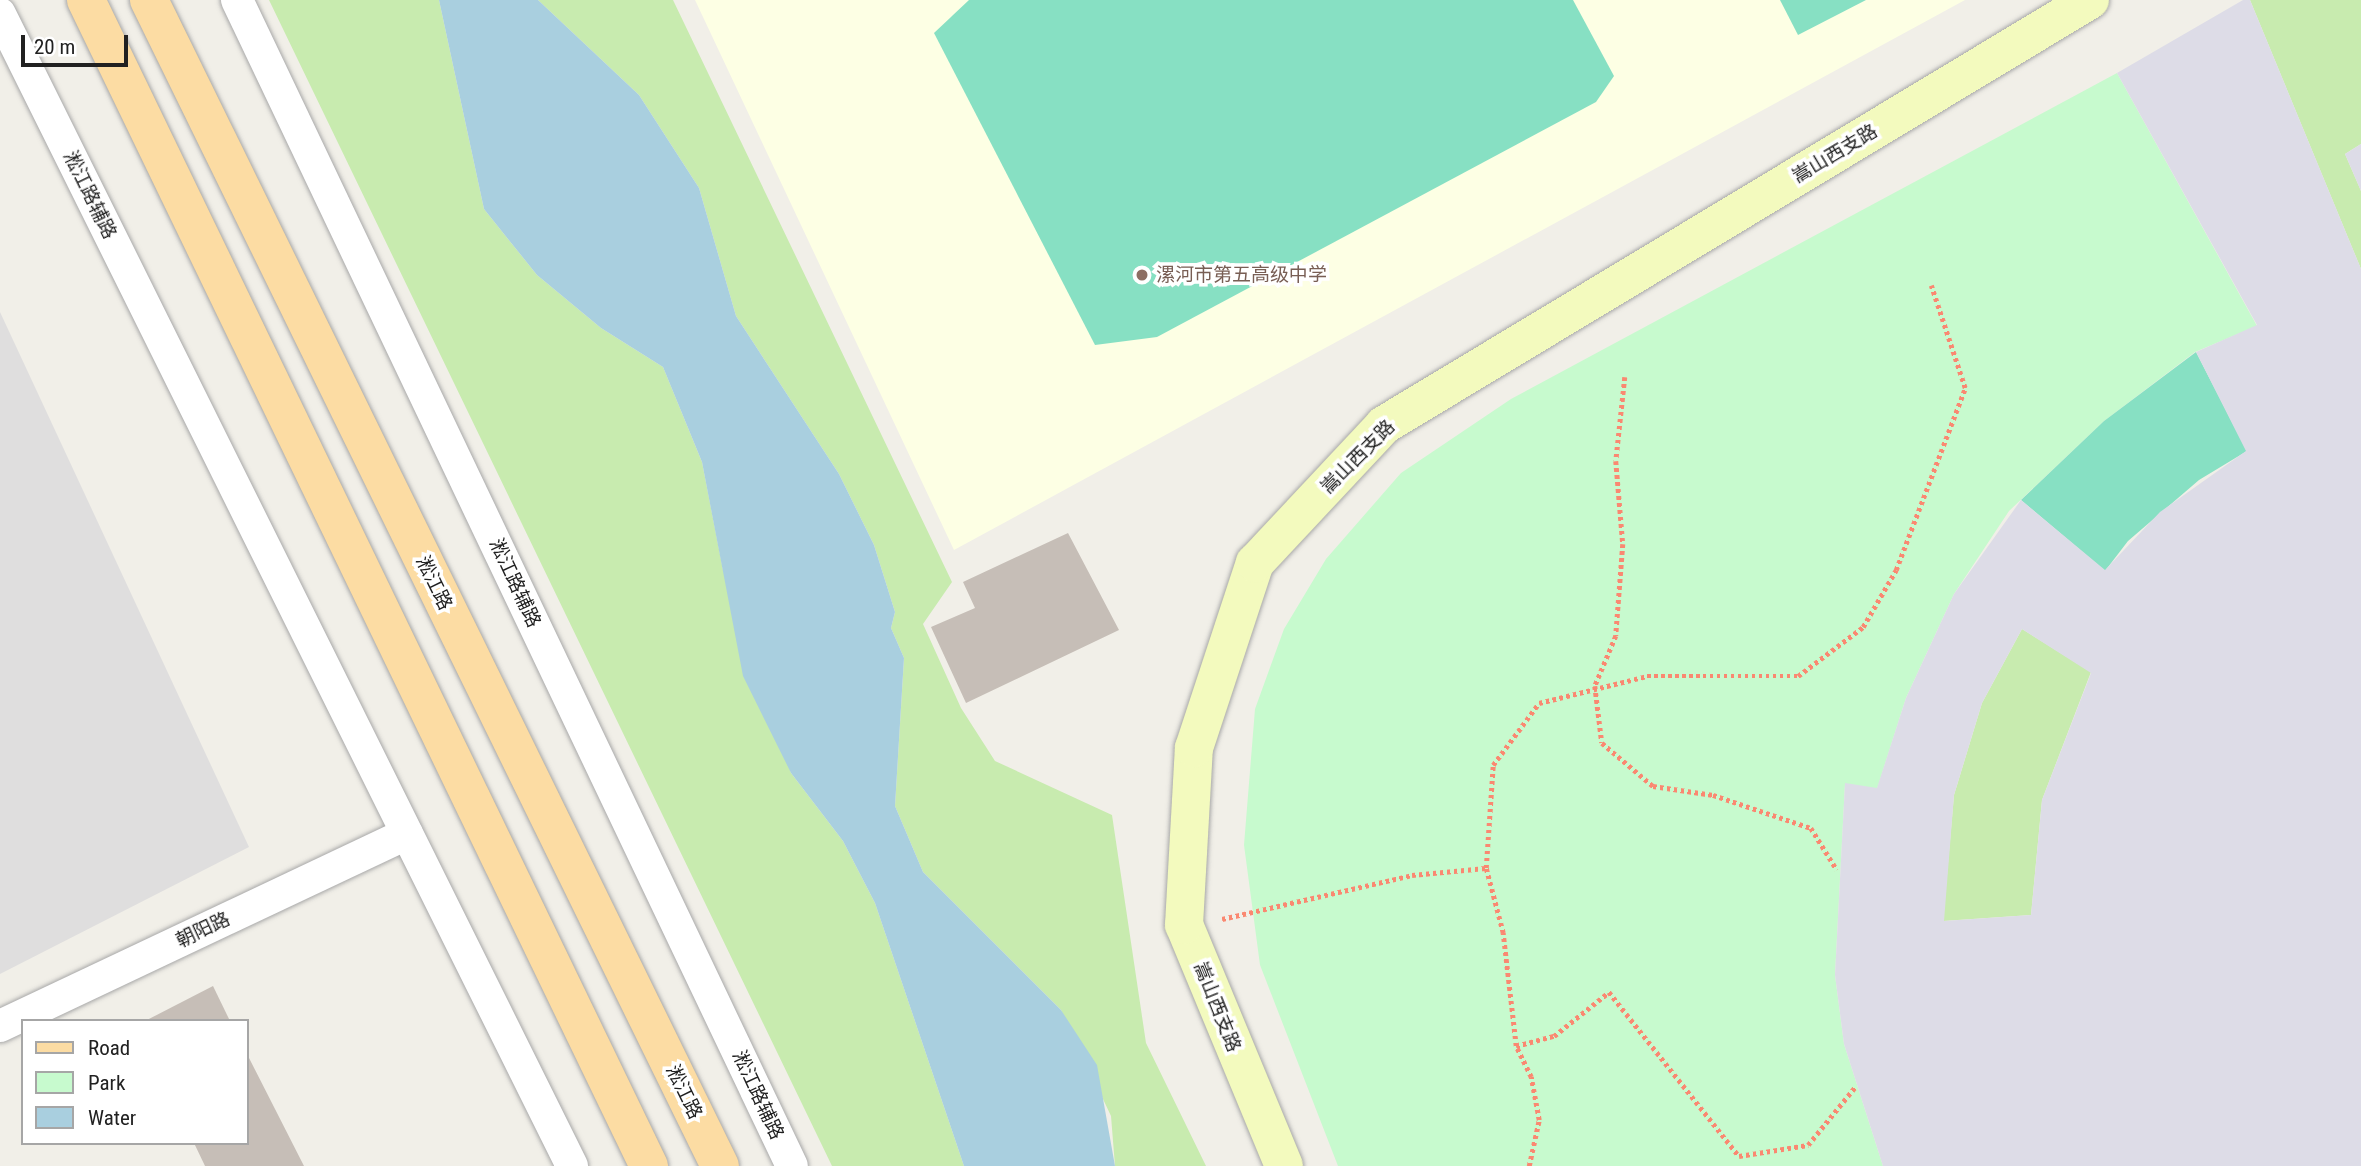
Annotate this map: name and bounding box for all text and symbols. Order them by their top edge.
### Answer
scale bar [24,21,131,65]
text: 20 m [34,35,75,59]
street label: 嵩山西支路 [1788,120,1882,188]
street label: 淞江路辅路 [59,147,121,243]
place label: 漯河市第五高级中学 [1156,264,1327,286]
marker: 漯河市第五高级中学 [1134,267,1150,283]
street label: 嵩山西支路 [1316,415,1400,499]
street label: 淞江路辅路 [485,535,545,631]
street label: 淞江路 [411,552,457,614]
street label: 朝阳路 [172,908,234,952]
street label: 嵩山西支路 [1189,959,1245,1055]
legend [21,1019,248,1145]
text: Road [88,1036,130,1060]
street label: 淞江路辅路 [728,1047,788,1143]
street label: 淞江路 [661,1061,707,1123]
text: Park [88,1071,125,1095]
text: Water [88,1106,136,1130]

